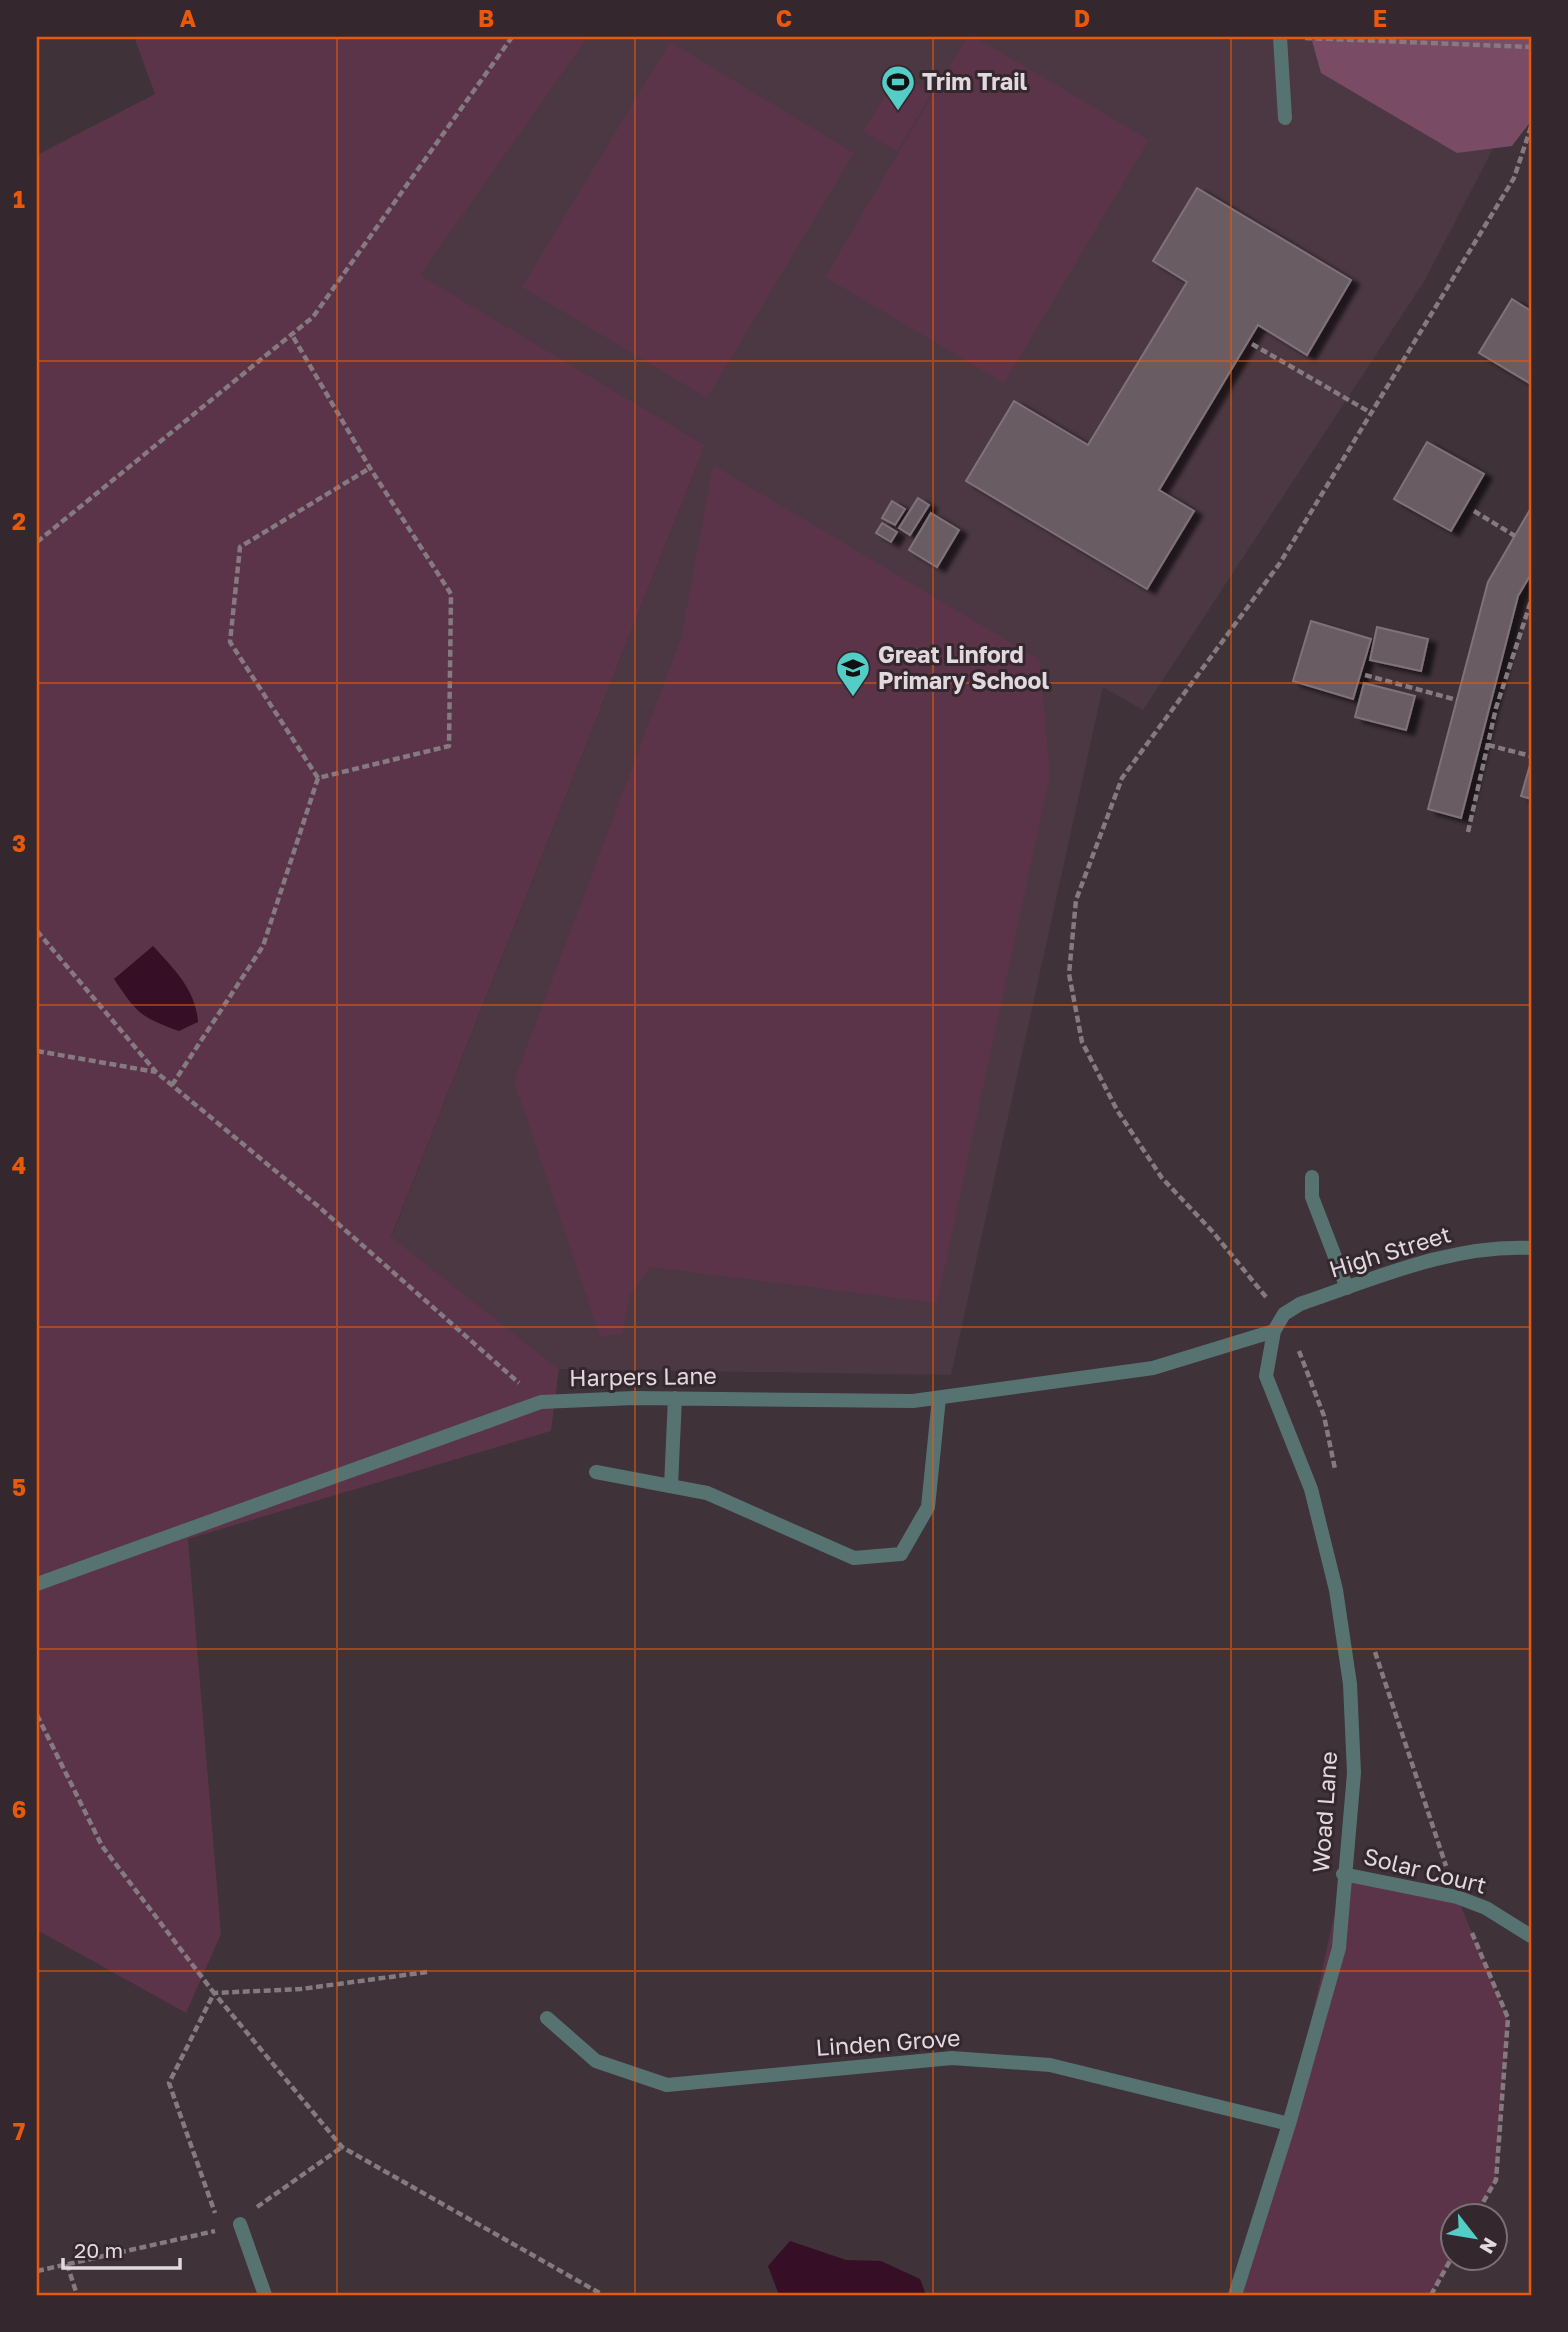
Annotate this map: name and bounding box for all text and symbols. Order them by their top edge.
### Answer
text: A [180,4,197,32]
text: B [478,4,494,32]
text: C [776,4,792,32]
text: D [1074,4,1090,32]
text: E [1373,4,1387,32]
sports icon: Trim Trail [879,63,917,112]
place label: Trim Trail [922,67,1027,95]
text: 1 [13,185,25,213]
text: 2 [12,507,26,535]
place label: Great Linford Primary School [878,640,1049,694]
school or university icon: Great Linford Primary School [834,649,872,698]
text: 3 [12,829,26,857]
text: 4 [12,1151,26,1179]
street label: High Street [1325,1219,1454,1283]
street label: Harpers Lane [569,1361,717,1391]
text: 5 [12,1473,26,1501]
street label: Woad Lane [1306,1750,1342,1874]
text: 6 [12,1795,26,1823]
street label: Solar Court [1361,1841,1490,1899]
street label: Linden Grove [815,2023,961,2061]
text: 7 [13,2117,25,2145]
north arrow [1438,2202,1508,2272]
scale bar [63,2227,180,2271]
text: N [1475,2234,1503,2258]
text: 20 m [74,2237,123,2263]

